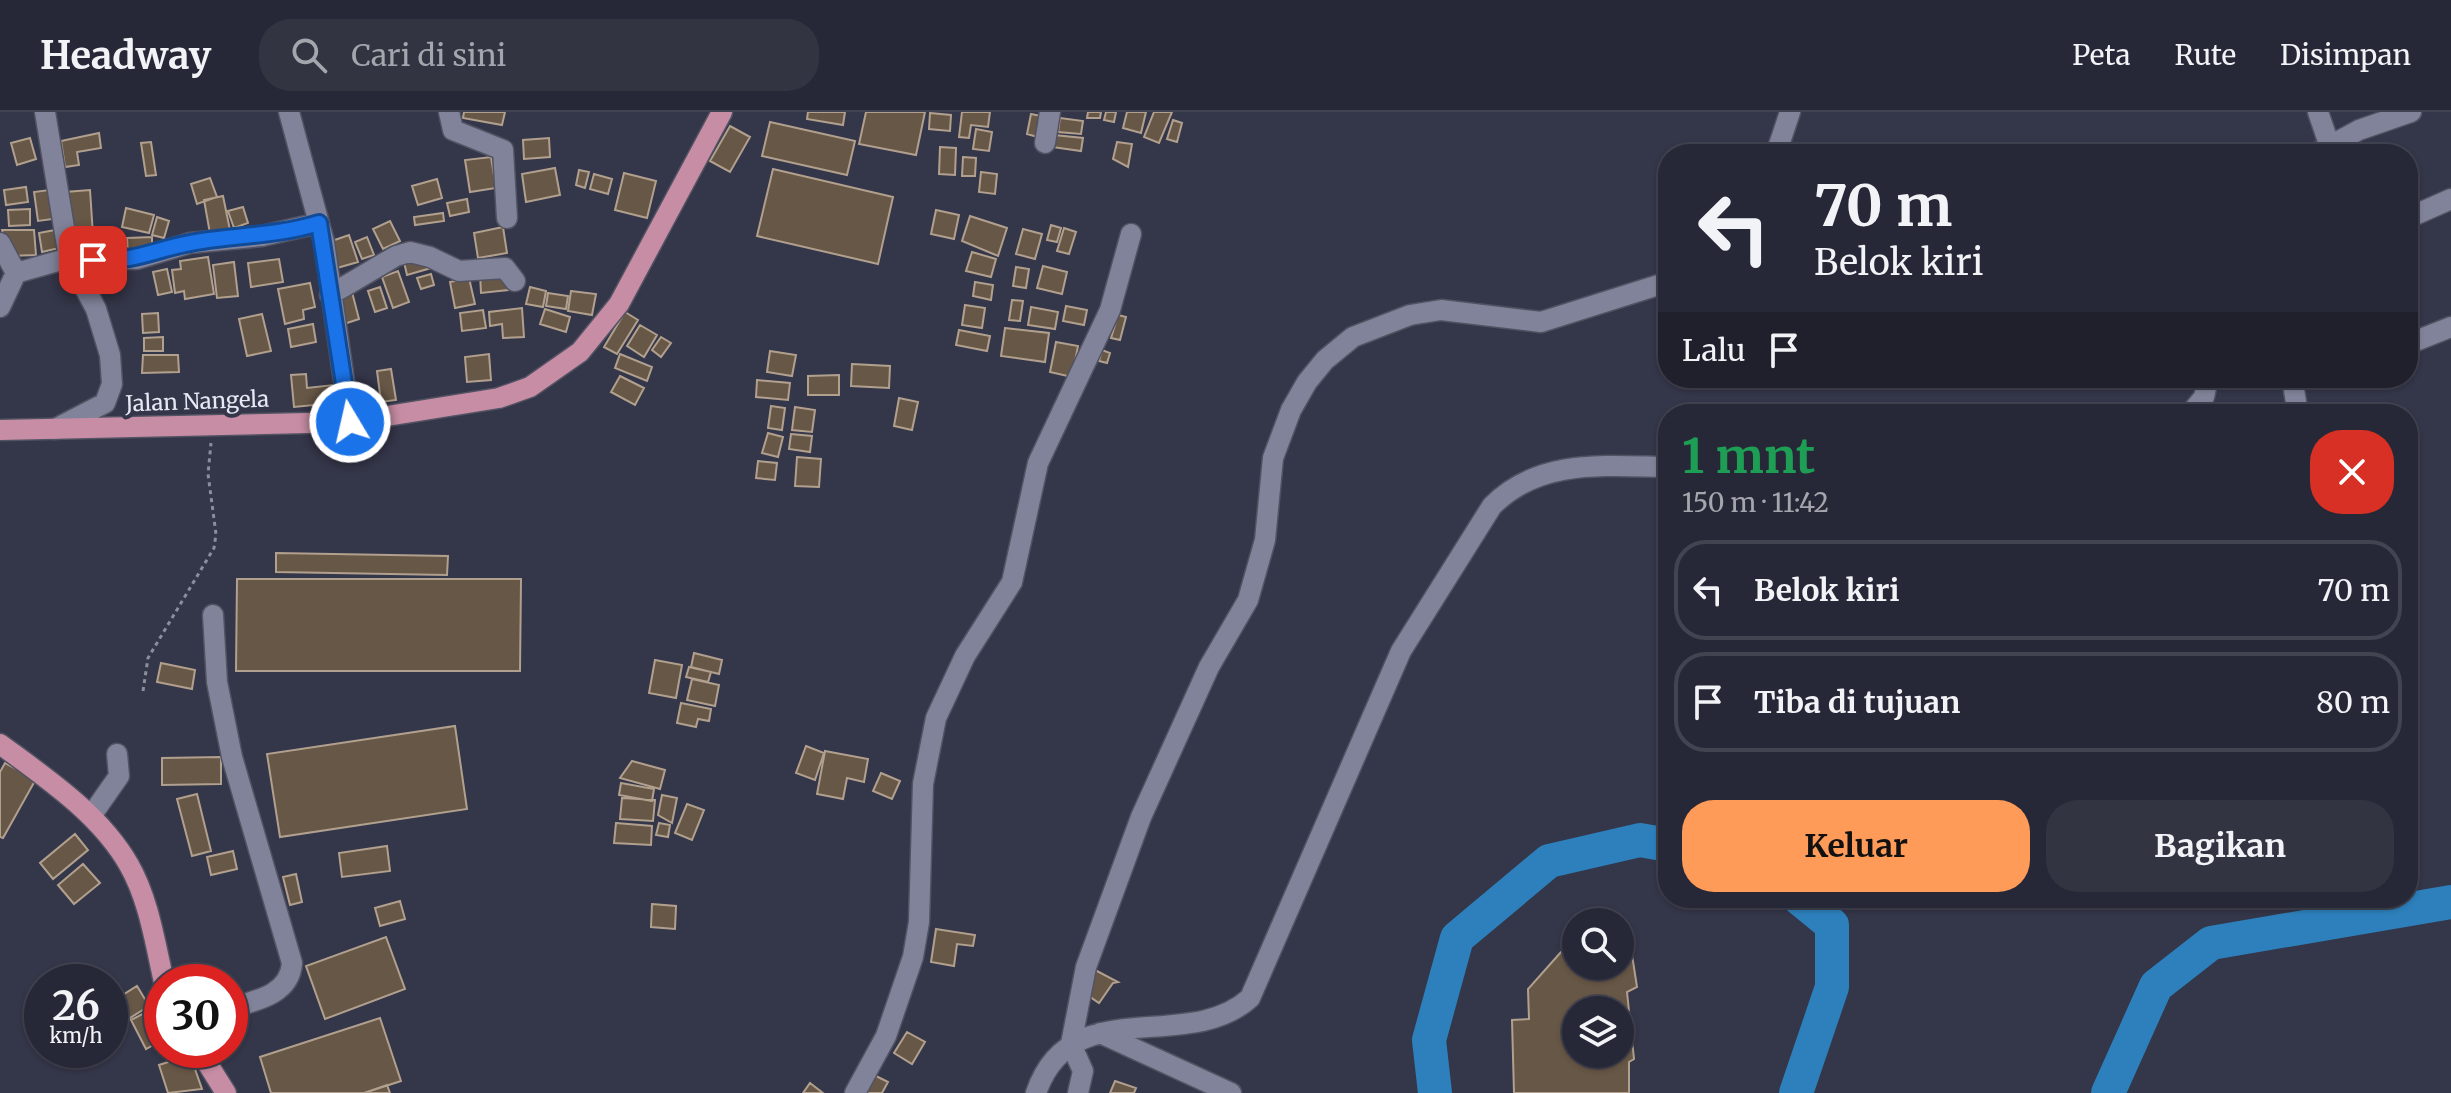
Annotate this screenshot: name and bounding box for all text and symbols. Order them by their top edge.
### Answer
search box [259,19,819,91]
text: Headway [40,32,211,79]
icon: search [287,33,331,77]
text: Cari di sini [351,36,506,74]
text: Peta [2072,37,2131,73]
text: Rute [2175,37,2236,73]
text: Disimpan [2280,37,2411,73]
text: 70 m [1814,171,1952,241]
icon: left [1682,176,1786,280]
pin [59,226,127,294]
icon: arrive [71,238,115,282]
text: Belok kiri [1814,240,1983,285]
icon: arrive [1762,328,1806,372]
text: Lalu [1682,331,1746,369]
position arrow [308,380,392,464]
street label: Jalan Nangela [124,384,270,418]
text: 1 mnt [1682,426,1815,486]
button: close [2310,430,2394,514]
text: 150 m · 11:42 [1682,486,1829,519]
icon: left [1686,568,1730,612]
text: Belok kiri [1754,571,1900,609]
text: 70 m [2317,571,2390,609]
icon: arrive [1686,680,1730,724]
text: Tiba di tujuan [1754,683,1960,721]
text: 80 m [2316,683,2390,721]
button: Keluar [1682,800,2030,892]
button: Bagikan [2046,800,2394,892]
map controls [1562,908,1634,1068]
button: search [1562,908,1634,980]
speed limit sign: 30 [144,964,248,1068]
text: 26 [52,981,100,1031]
button: layers [1562,996,1634,1068]
text: km/h [50,1023,102,1048]

